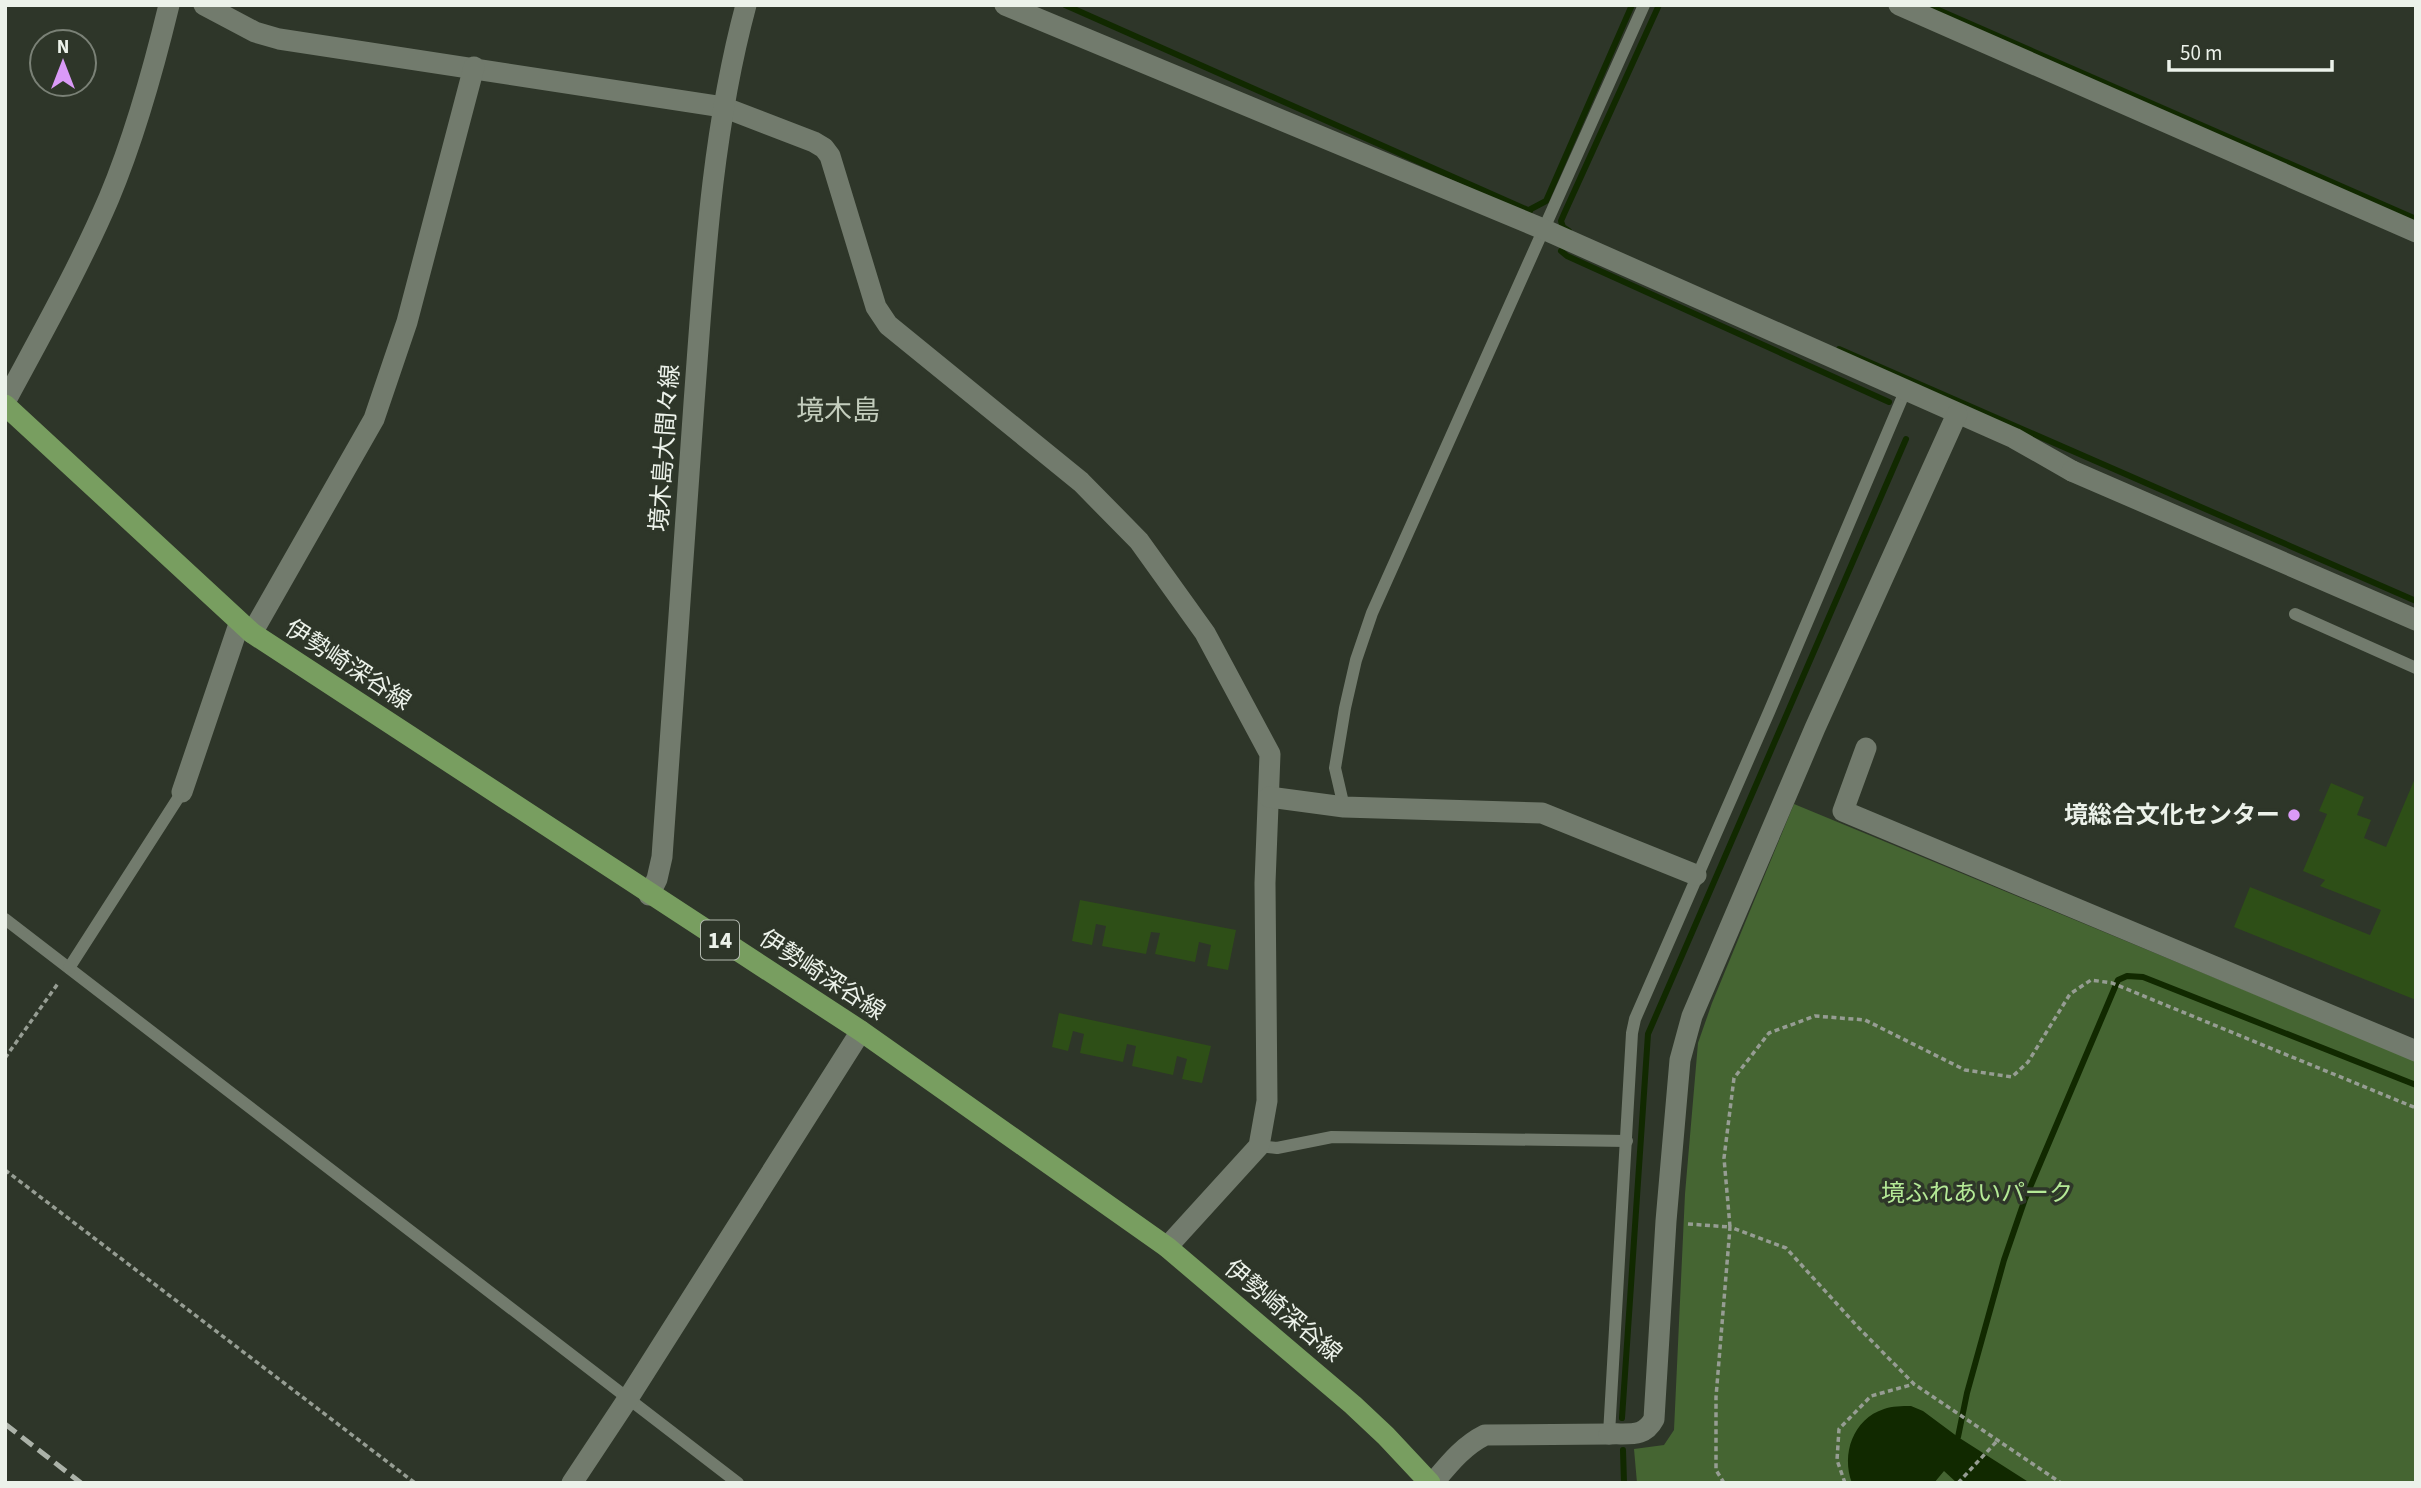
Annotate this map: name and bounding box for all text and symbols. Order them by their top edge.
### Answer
north arrow [28,28,98,98]
scale bar [2169,28,2332,72]
text: N [57,34,69,61]
text: 50 m [2180,38,2222,68]
street label: 境木島大間々線 [642,363,688,533]
district label: 境木島 [796,391,880,431]
street label: 伊勢崎深谷線 [278,611,418,719]
place label: 境総合文化センター [2064,798,2280,833]
marker: 境総合文化センター [2286,807,2302,823]
road number: 14 [701,920,739,959]
street label: 伊勢崎深谷線 [752,921,892,1029]
park label: 境ふれあいパーク [1881,1176,2073,1211]
street label: 伊勢崎深谷線 [1217,1251,1349,1371]

